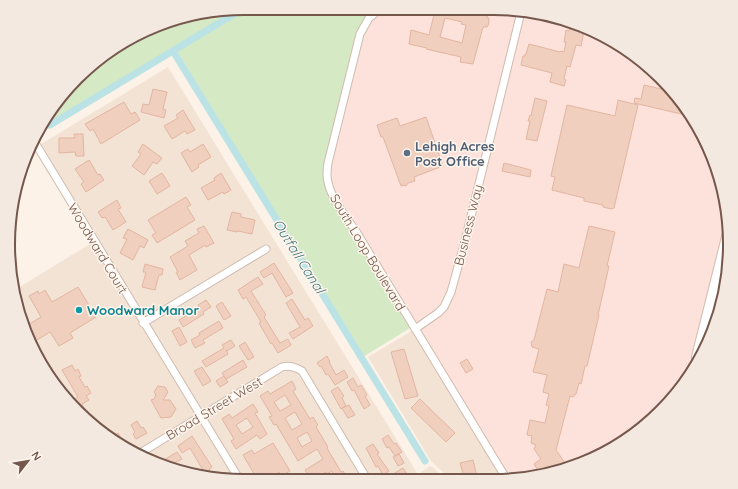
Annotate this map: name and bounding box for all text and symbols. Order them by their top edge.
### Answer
place label: Lehigh Acres Post Office [415,138,495,169]
marker: Lehigh Acres Post Office [402,148,412,158]
street label: Business Way [450,183,486,267]
street label: South Loop Boulevard [327,191,409,313]
street label: Woodward Court [65,200,131,296]
water label: Outfall Canal [269,215,330,298]
place label: Woodward Manor [87,302,199,318]
marker: Woodward Manor [74,305,84,315]
street label: Broad Street West [163,373,265,443]
north arrow [8,441,48,481]
text: N [28,449,45,463]

